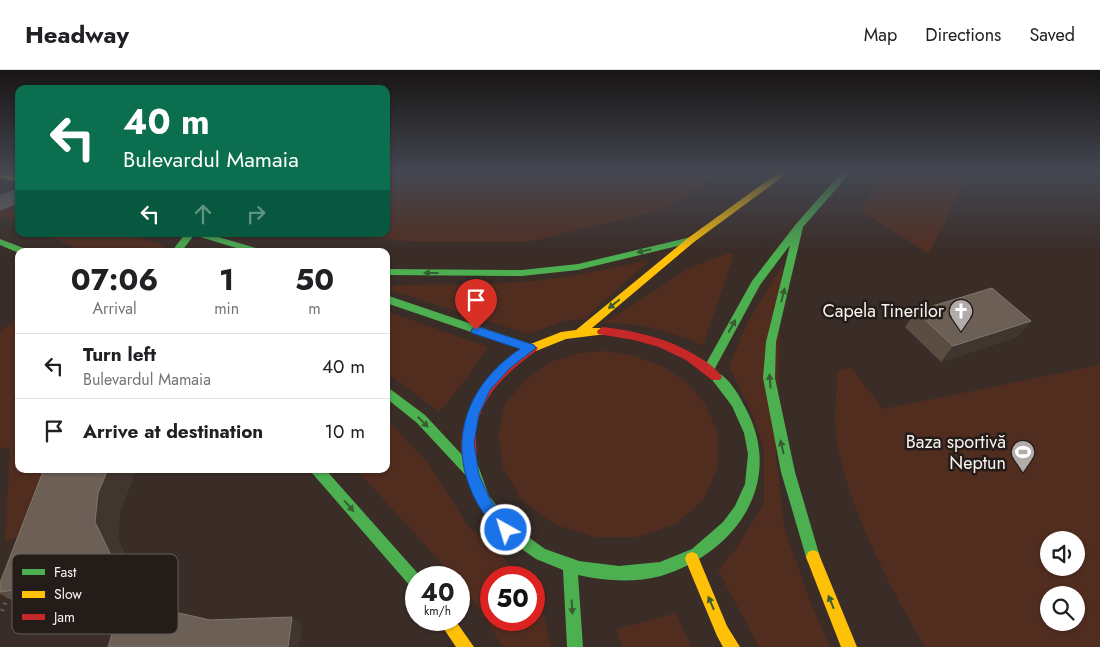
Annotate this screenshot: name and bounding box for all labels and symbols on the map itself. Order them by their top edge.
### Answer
one-way arrow [636,247,652,255]
one-way arrow [423,269,439,277]
pin [455,279,497,330]
one-way arrow [779,287,787,302]
place label: Capela Tinerilor [823,298,945,324]
church icon: Capela Tinerilor [948,298,974,332]
one-way arrow [607,299,620,310]
one-way arrow [728,320,737,333]
one-way arrow [766,373,774,389]
one-way arrow [417,416,429,428]
place label: Baza sportivă Neptun [906,429,1006,476]
sports icon: Baza sportivă Neptun [1010,439,1036,473]
one-way arrow [778,440,786,455]
one-way arrow [344,499,355,512]
position arrow [479,503,531,555]
legend [12,554,178,634]
text: Fast [54,562,77,582]
speed limit sign: 50 [480,566,545,631]
text: Slow [54,584,82,604]
one-way arrow [827,594,835,609]
one-way arrow [706,596,714,610]
one-way arrow [569,600,577,616]
text: Jam [52,607,75,627]

